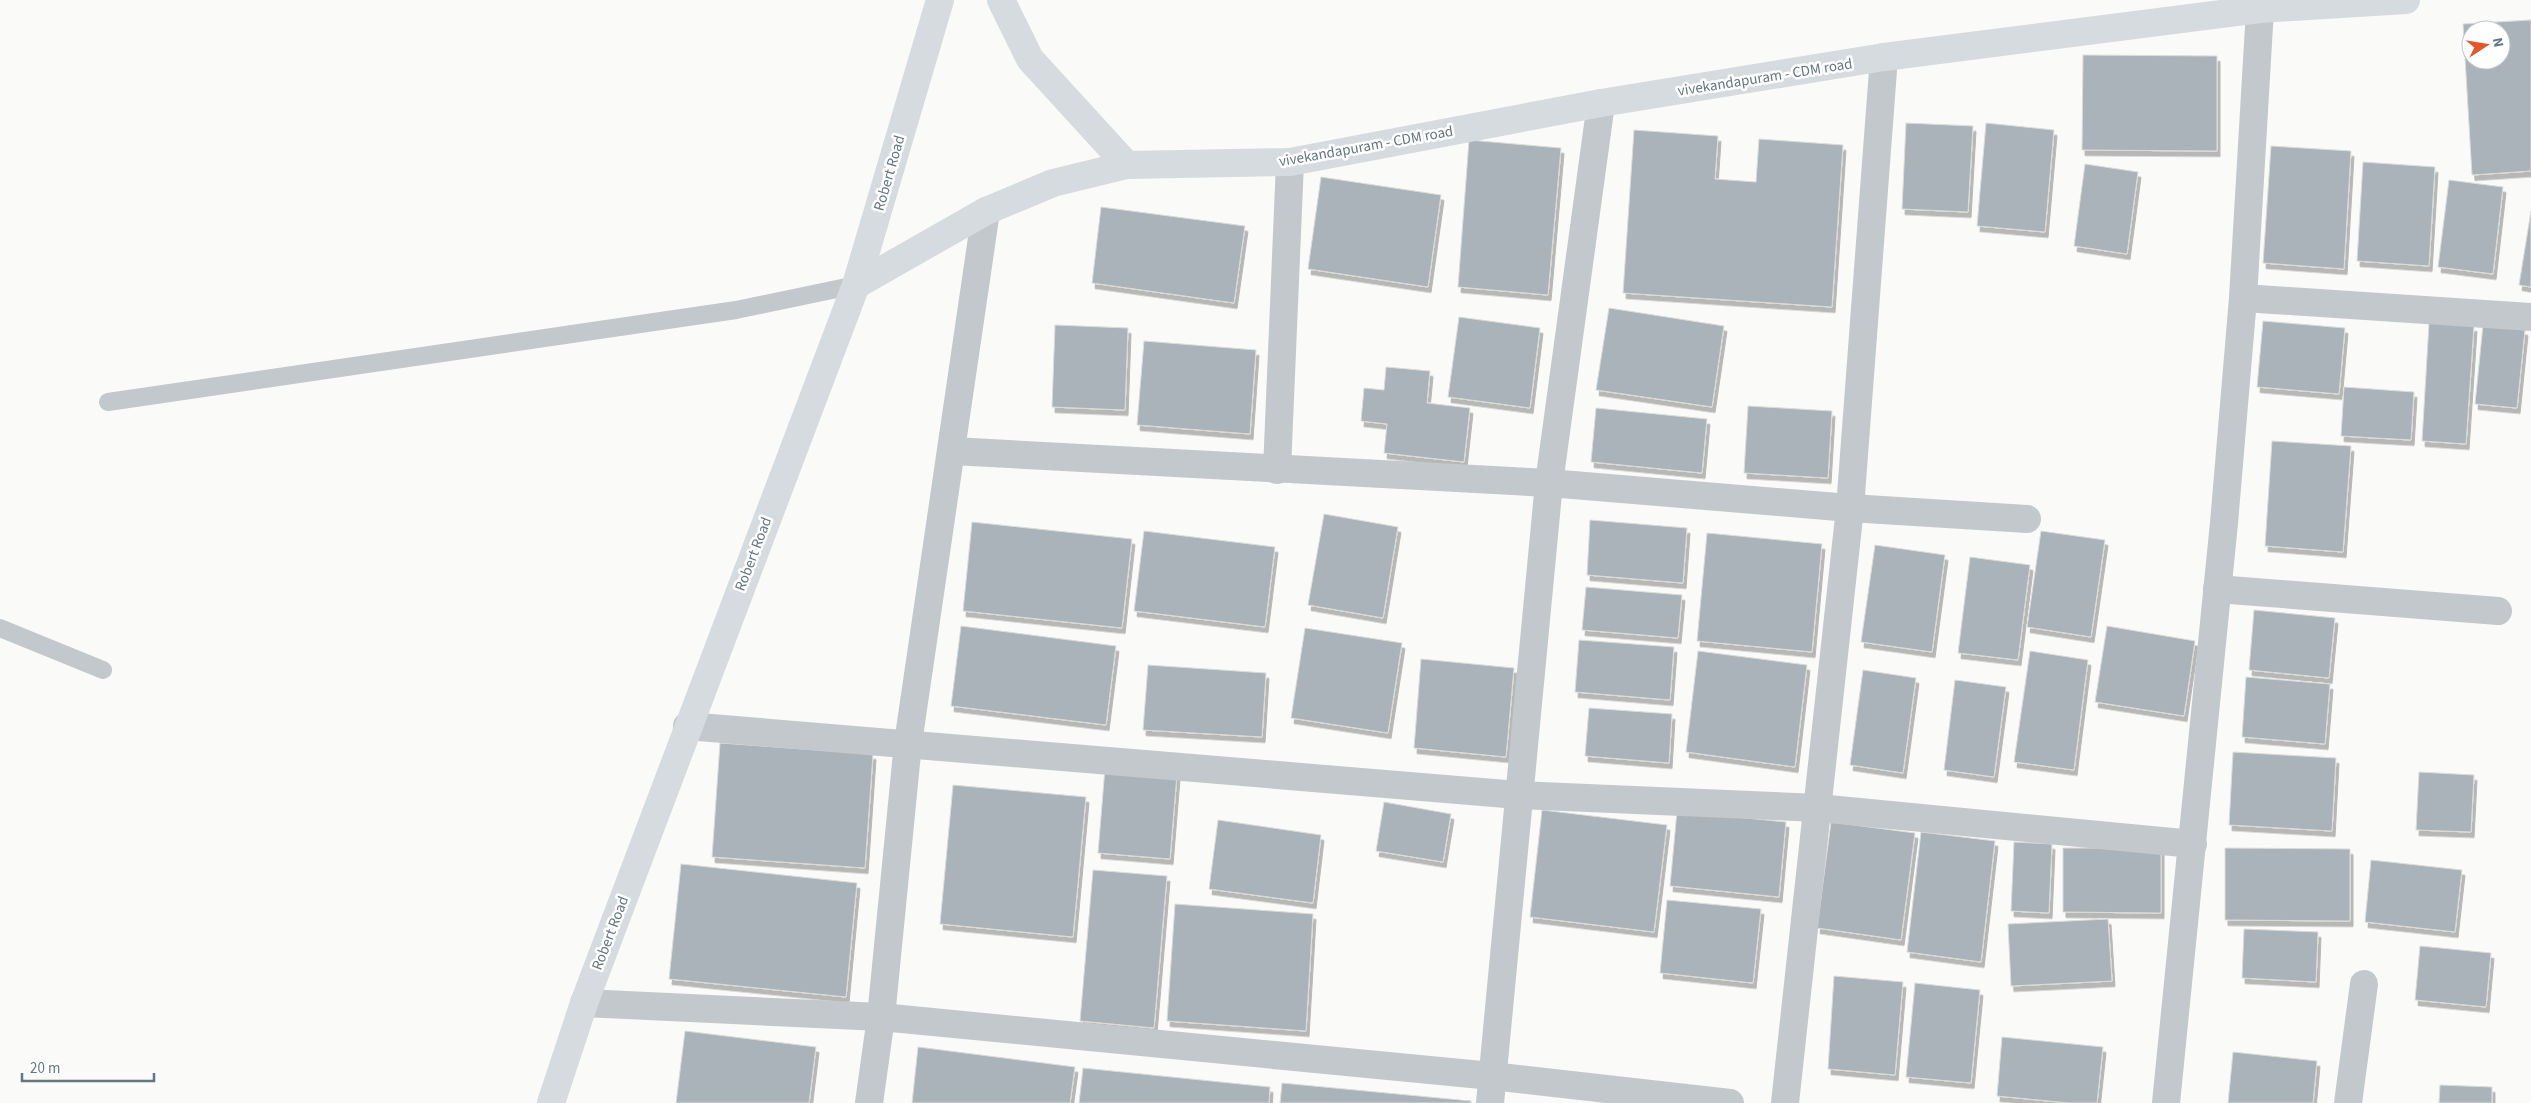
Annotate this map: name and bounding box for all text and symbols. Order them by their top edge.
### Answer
north arrow [2461,20,2511,70]
text: N [2487,36,2508,49]
street label: vivekandapuram - CDM road [1676,53,1854,102]
street label: vivekandapuram - CDM road [1277,121,1455,172]
street label: Robert Road [869,133,910,213]
street label: Robert Road [730,514,777,594]
street label: Robert Road [587,893,634,973]
scale bar [22,1050,155,1082]
text: 20 m [30,1058,60,1079]

